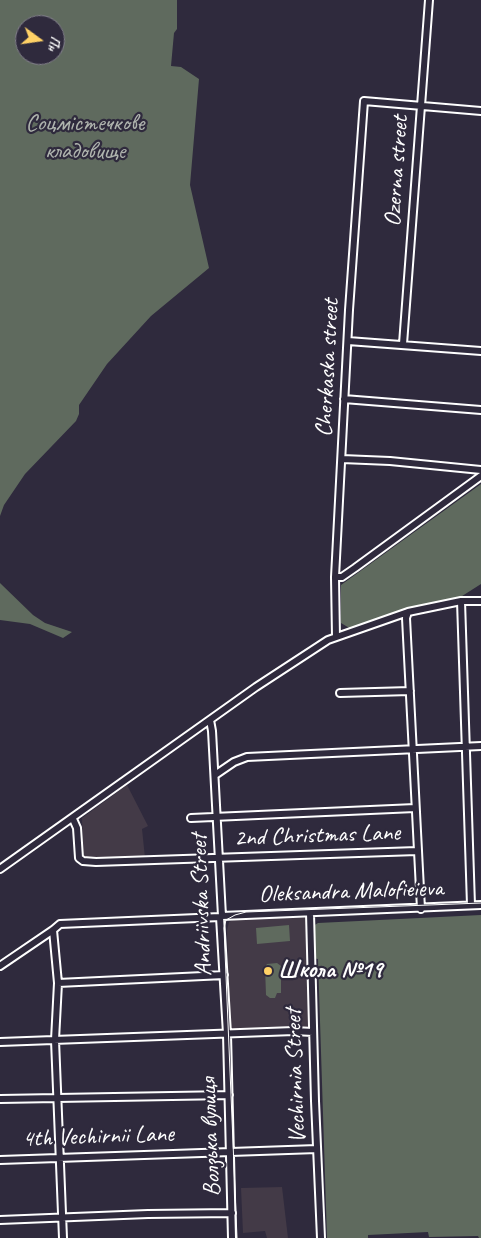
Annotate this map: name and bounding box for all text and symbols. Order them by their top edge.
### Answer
north arrow [15,15,65,65]
text: Пн [44,34,64,53]
park label: Соцмістечкове кладовище [26,110,144,166]
street label: Ozerna street [379,115,415,227]
street label: Cherkaska street [310,298,346,438]
street label: 2nd Christmas Lane [233,819,401,853]
street label: Andriivska Street [185,833,219,977]
street label: Oleksandra Malofieieva [258,874,444,910]
place label: Школа №19 [278,957,382,985]
marker: Школа №19 [262,965,274,977]
street label: Vechirnia Street [279,1008,313,1144]
street label: Волзька вулиця [195,1077,227,1197]
street label: 4th Vechirnii Lane [22,1120,174,1154]

